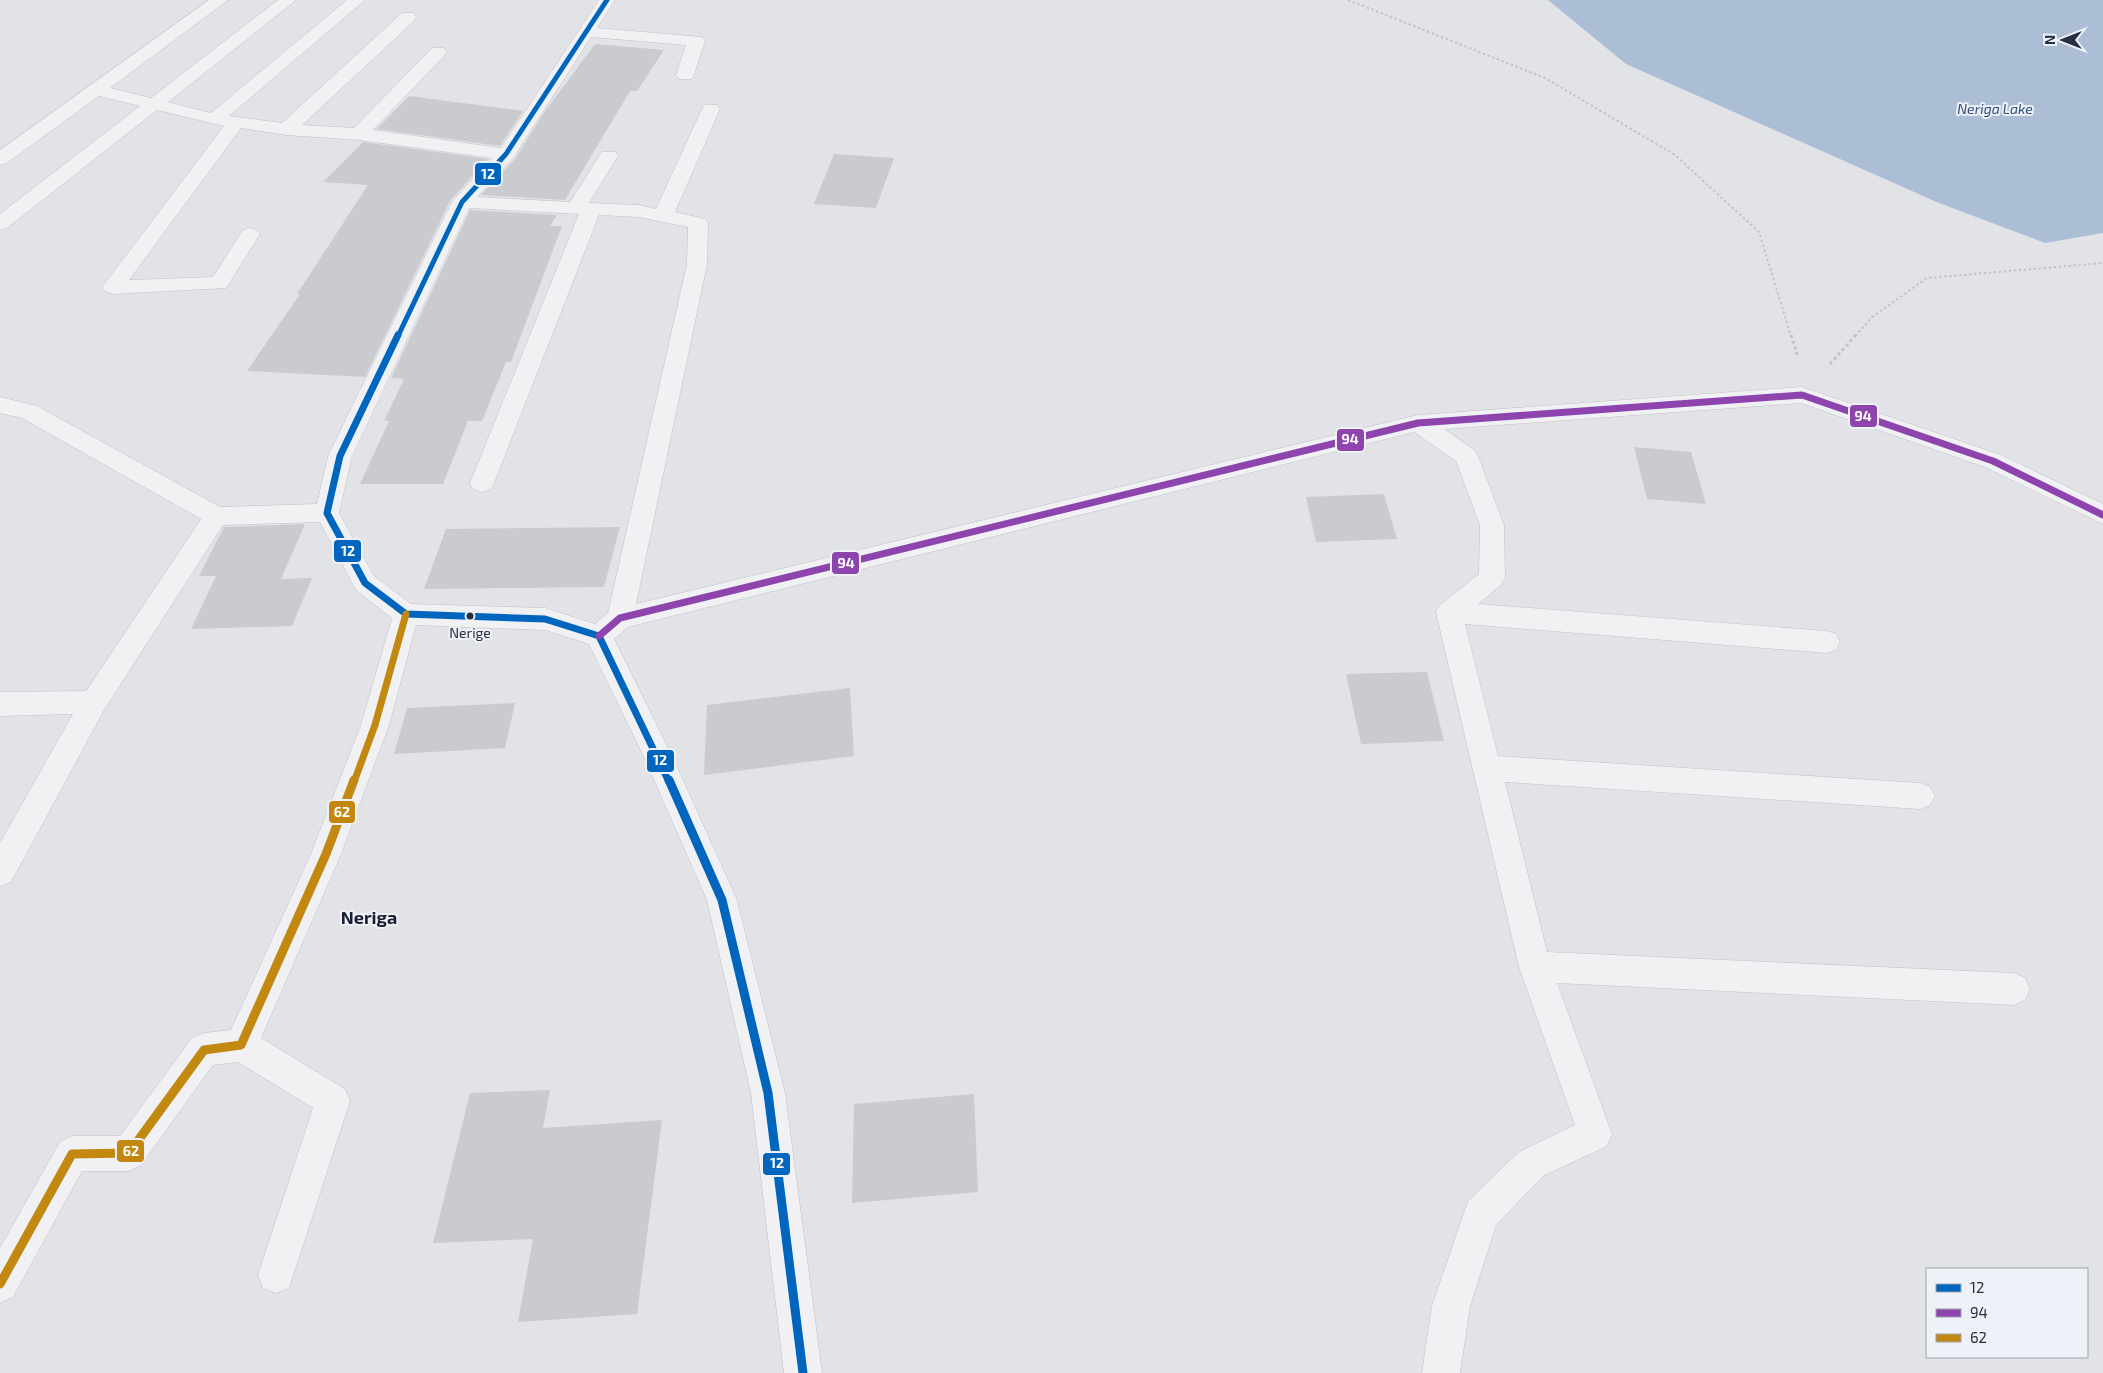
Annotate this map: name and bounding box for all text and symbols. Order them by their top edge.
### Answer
north arrow [2038,15,2088,65]
text: N [2041,35,2058,45]
water label: Neriga Lake [1957,100,2033,117]
line badge: 12 [474,162,502,186]
text: 12 [481,165,495,182]
line badge: 94 [1849,404,1878,428]
text: 94 [1854,407,1872,424]
line badge: 94 [1336,428,1365,452]
text: 94 [1341,430,1359,447]
line badge: 12 [333,539,362,563]
text: 12 [341,542,355,559]
line badge: 94 [831,551,860,575]
text: 94 [837,554,855,571]
marker: Nerige [465,611,475,621]
place label: Nerige [449,624,491,641]
line badge: 12 [646,749,675,773]
text: 12 [653,751,667,768]
line badge: 62 [328,800,356,824]
text: 62 [334,803,350,820]
district label: Neriga [341,906,397,928]
line badge: 62 [116,1139,145,1163]
text: 62 [123,1142,139,1159]
line badge: 12 [762,1152,791,1176]
text: 12 [770,1154,784,1171]
legend [1926,1268,2088,1358]
text: 12 [1970,1278,1984,1296]
text: 94 [1970,1303,1988,1321]
text: 62 [1970,1328,1987,1346]

